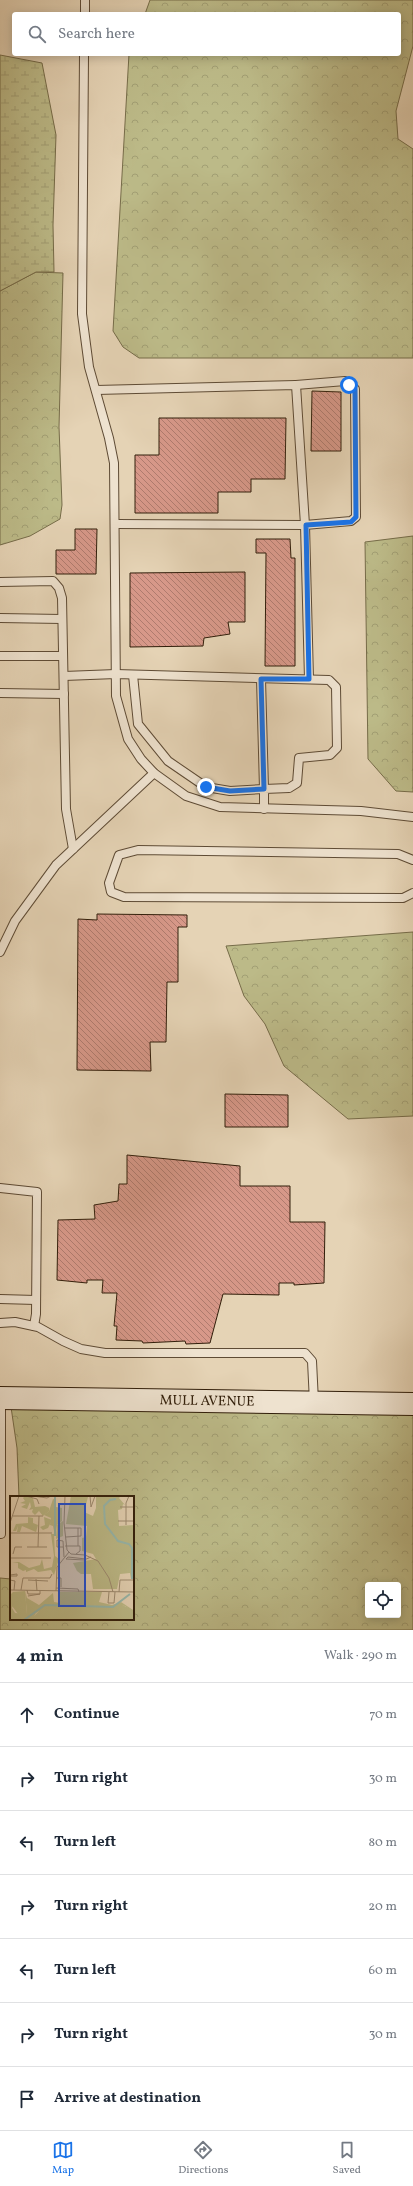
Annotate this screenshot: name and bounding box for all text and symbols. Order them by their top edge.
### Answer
search box [12,12,401,56]
icon: search [26,23,48,45]
text: Search here [58,24,135,45]
route start [340,376,358,394]
route end [197,778,215,796]
street label: MULL AVENUE [159,1391,255,1411]
inset map [10,1496,134,1620]
map controls [365,1582,401,1618]
button: locate [365,1582,401,1618]
text: 4 min [16,1645,63,1668]
text: Walk · 290 m [324,1647,397,1665]
icon: ahead [16,1704,38,1726]
text: Continue [54,1704,119,1725]
text: 70 m [369,1706,397,1724]
icon: right [16,1768,38,1790]
text: Turn right [54,1768,128,1789]
text: 30 m [369,1770,397,1788]
icon: left [16,1832,38,1854]
text: Turn left [54,1832,116,1853]
text: 80 m [368,1834,397,1852]
icon: right [16,1896,38,1918]
text: Turn right [54,1896,128,1917]
text: 20 m [368,1898,397,1916]
icon: left [16,1960,38,1982]
text: Turn left [54,1960,116,1981]
text: 60 m [369,1962,397,1980]
icon: right [16,2024,38,2046]
text: Turn right [54,2024,128,2045]
text: 30 m [369,2026,397,2044]
icon: arrive [16,2088,38,2110]
text: Arrive at destination [54,2088,201,2109]
tab: Map [52,2139,74,2178]
tab: Directions [178,2139,229,2178]
tab: Saved [333,2139,361,2178]

